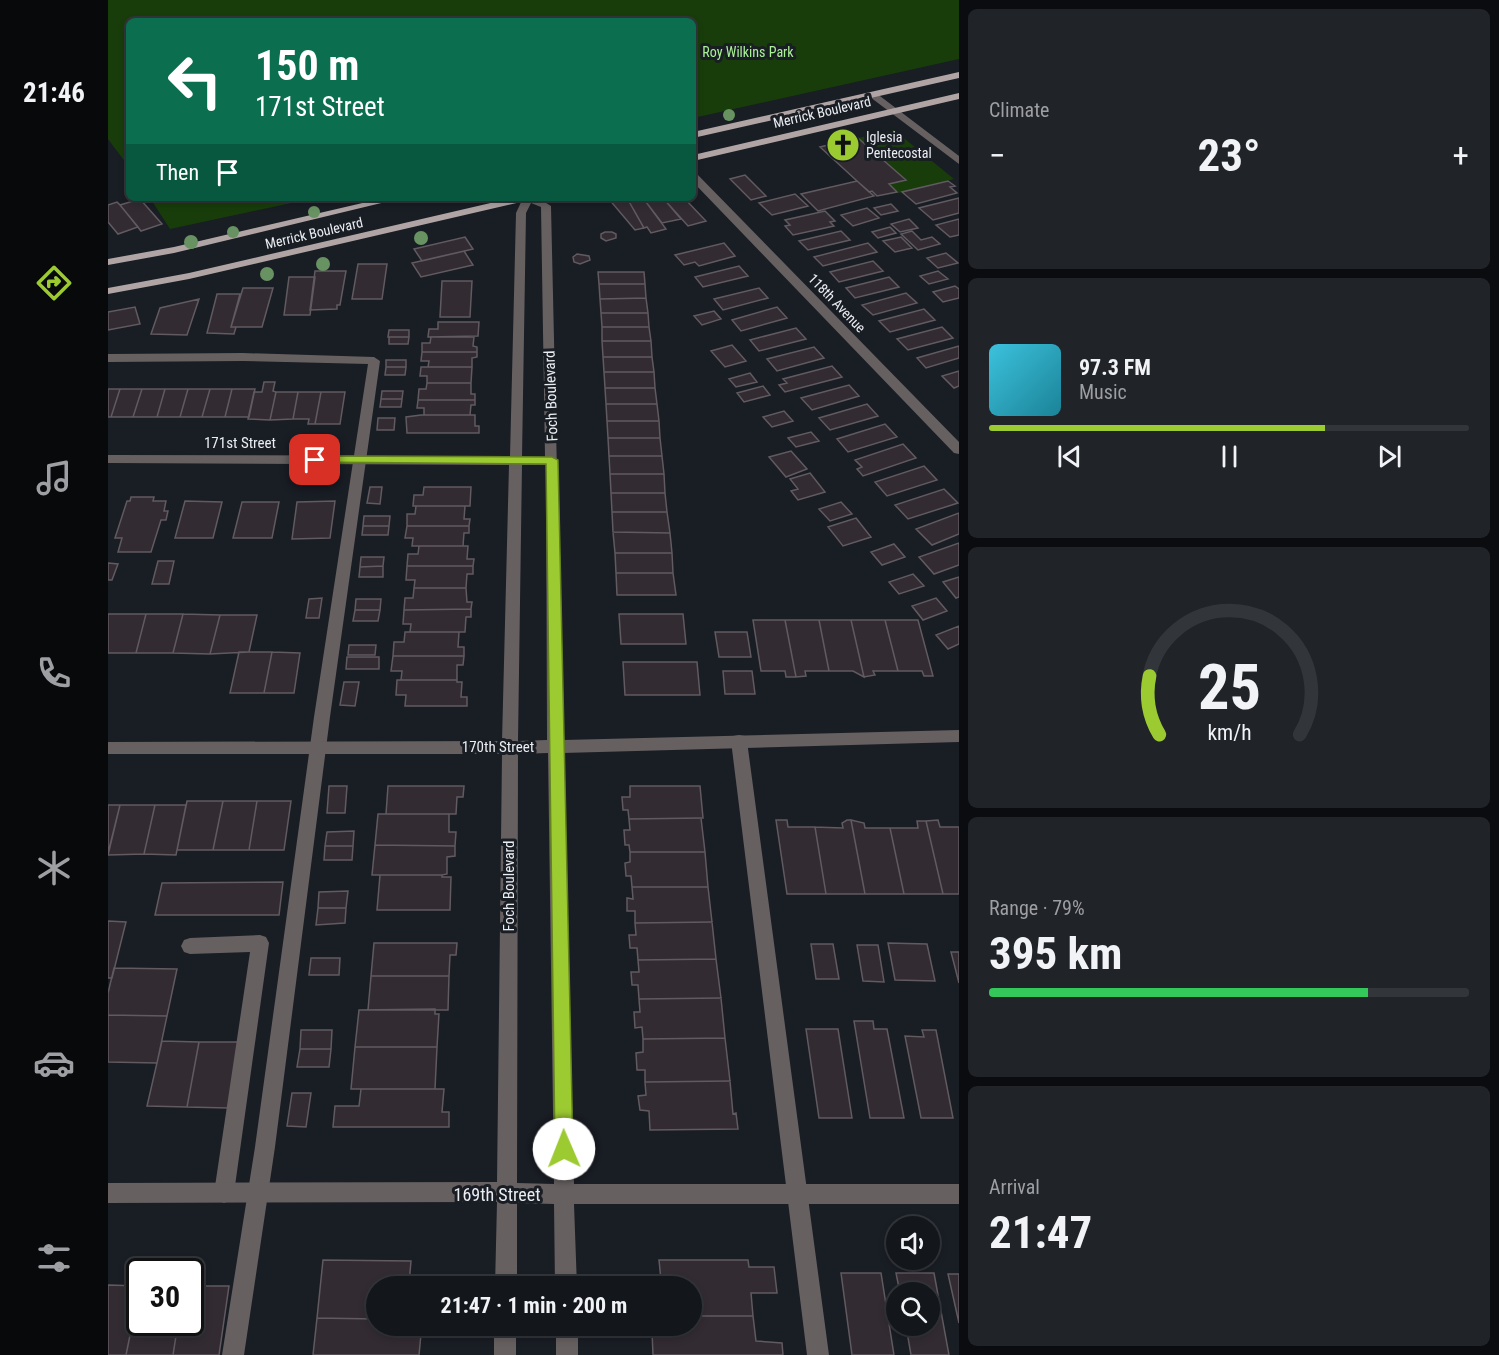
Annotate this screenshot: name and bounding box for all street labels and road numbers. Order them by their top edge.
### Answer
street label: Merrick Boulevard [772,93,872,131]
street label: Merrick Boulevard [264,214,364,252]
street label: 118th Avenue [805,270,869,336]
street label: Foch Boulevard [540,350,562,442]
street label: 171st Street [204,434,276,452]
street label: 170th Street [462,738,534,756]
street label: Foch Boulevard [500,841,518,931]
street label: 169th Street [454,1184,541,1205]

